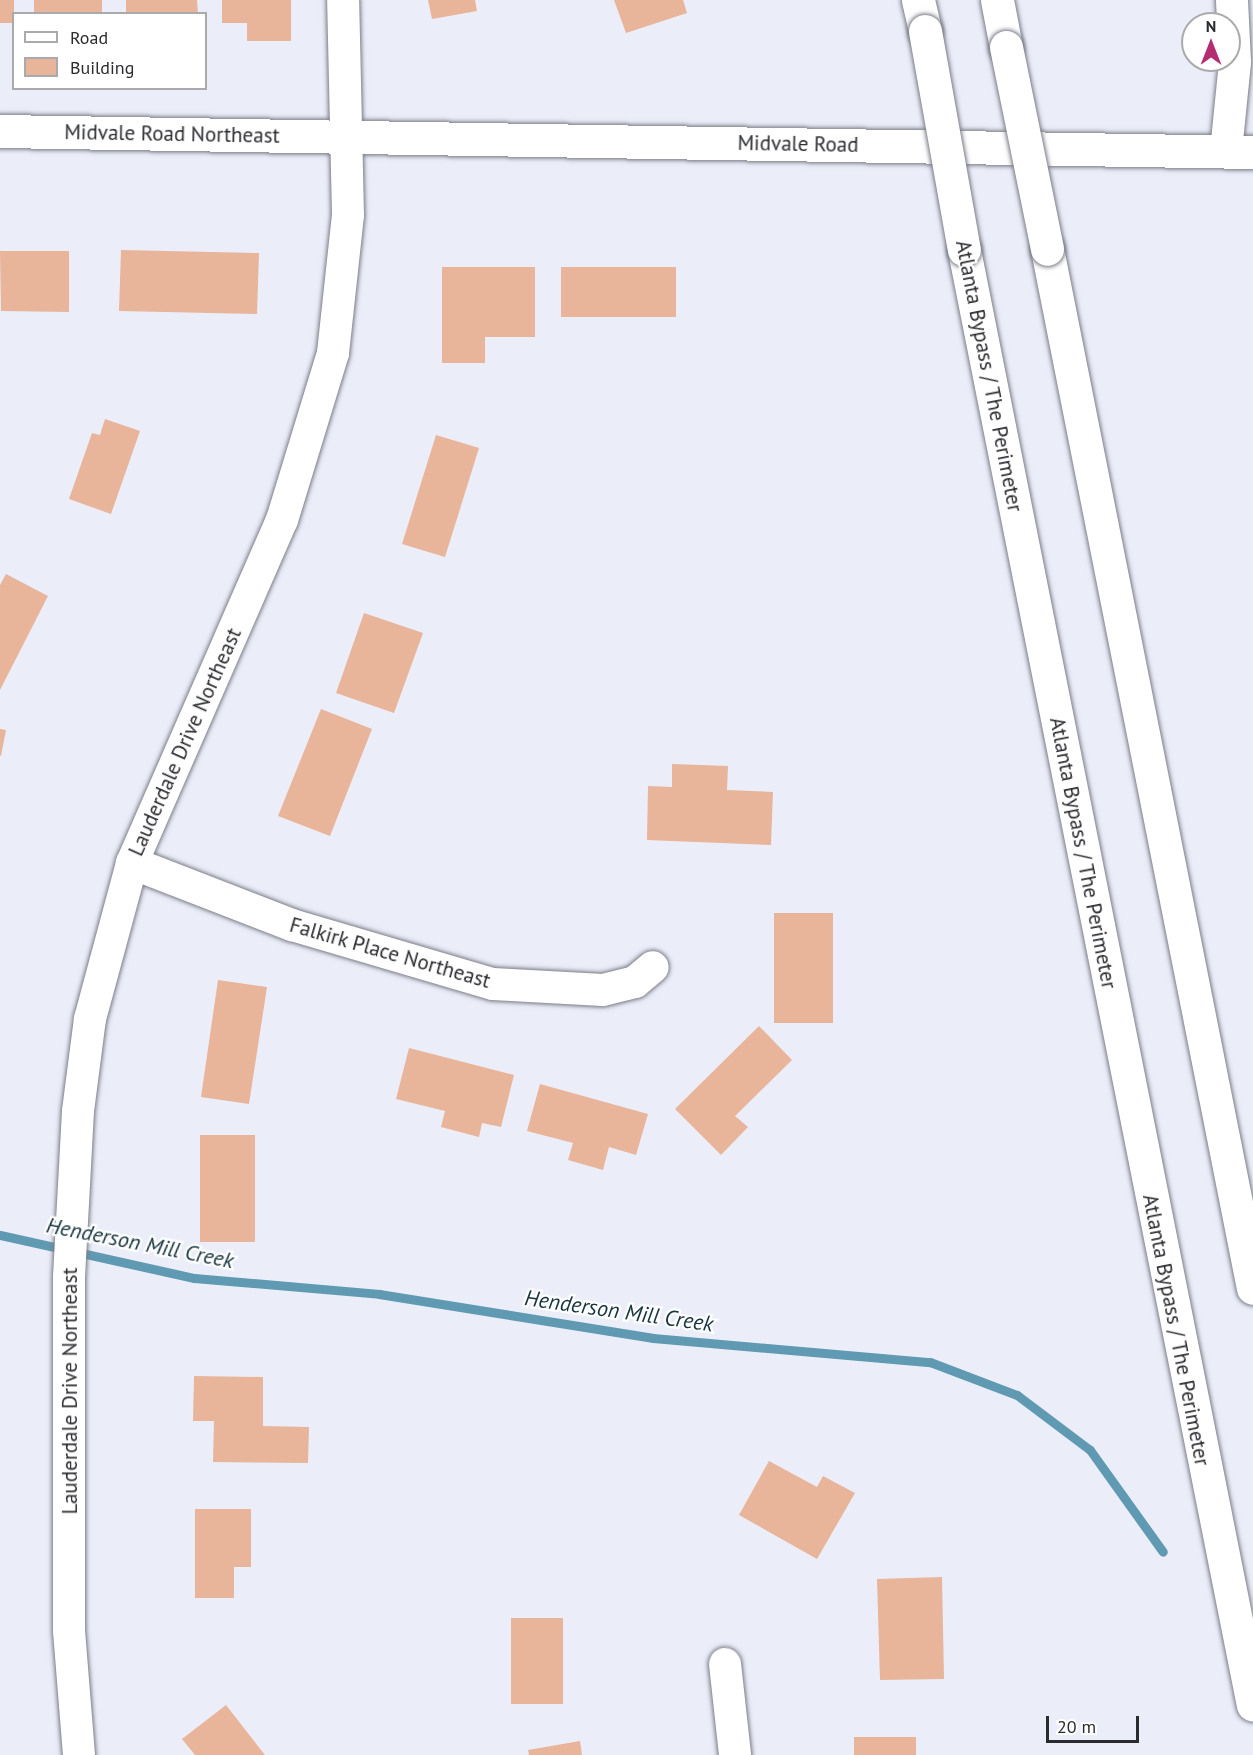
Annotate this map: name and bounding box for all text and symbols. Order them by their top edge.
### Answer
legend [12,12,207,90]
north arrow [1181,12,1241,72]
text: N [1206,16,1216,36]
text: Road [70,26,108,49]
text: Building [70,56,134,79]
street label: Midvale Road Northeast [64,120,280,148]
street label: Midvale Road [737,130,859,158]
street label: Atlanta Bypass / The Perimeter [950,238,1028,514]
street label: Lauderdale Drive Northeast [123,624,247,860]
street label: Atlanta Bypass / The Perimeter [1044,715,1122,991]
street label: Falkirk Place Northeast [286,912,494,994]
street label: Atlanta Bypass / The Perimeter [1137,1192,1215,1468]
water label: Henderson Mill Creek [44,1212,236,1274]
street label: Lauderdale Drive Northeast [57,1268,83,1514]
water label: Henderson Mill Creek [523,1285,715,1337]
scale bar [1049,1704,1142,1742]
text: 20 m [1057,1715,1096,1738]

